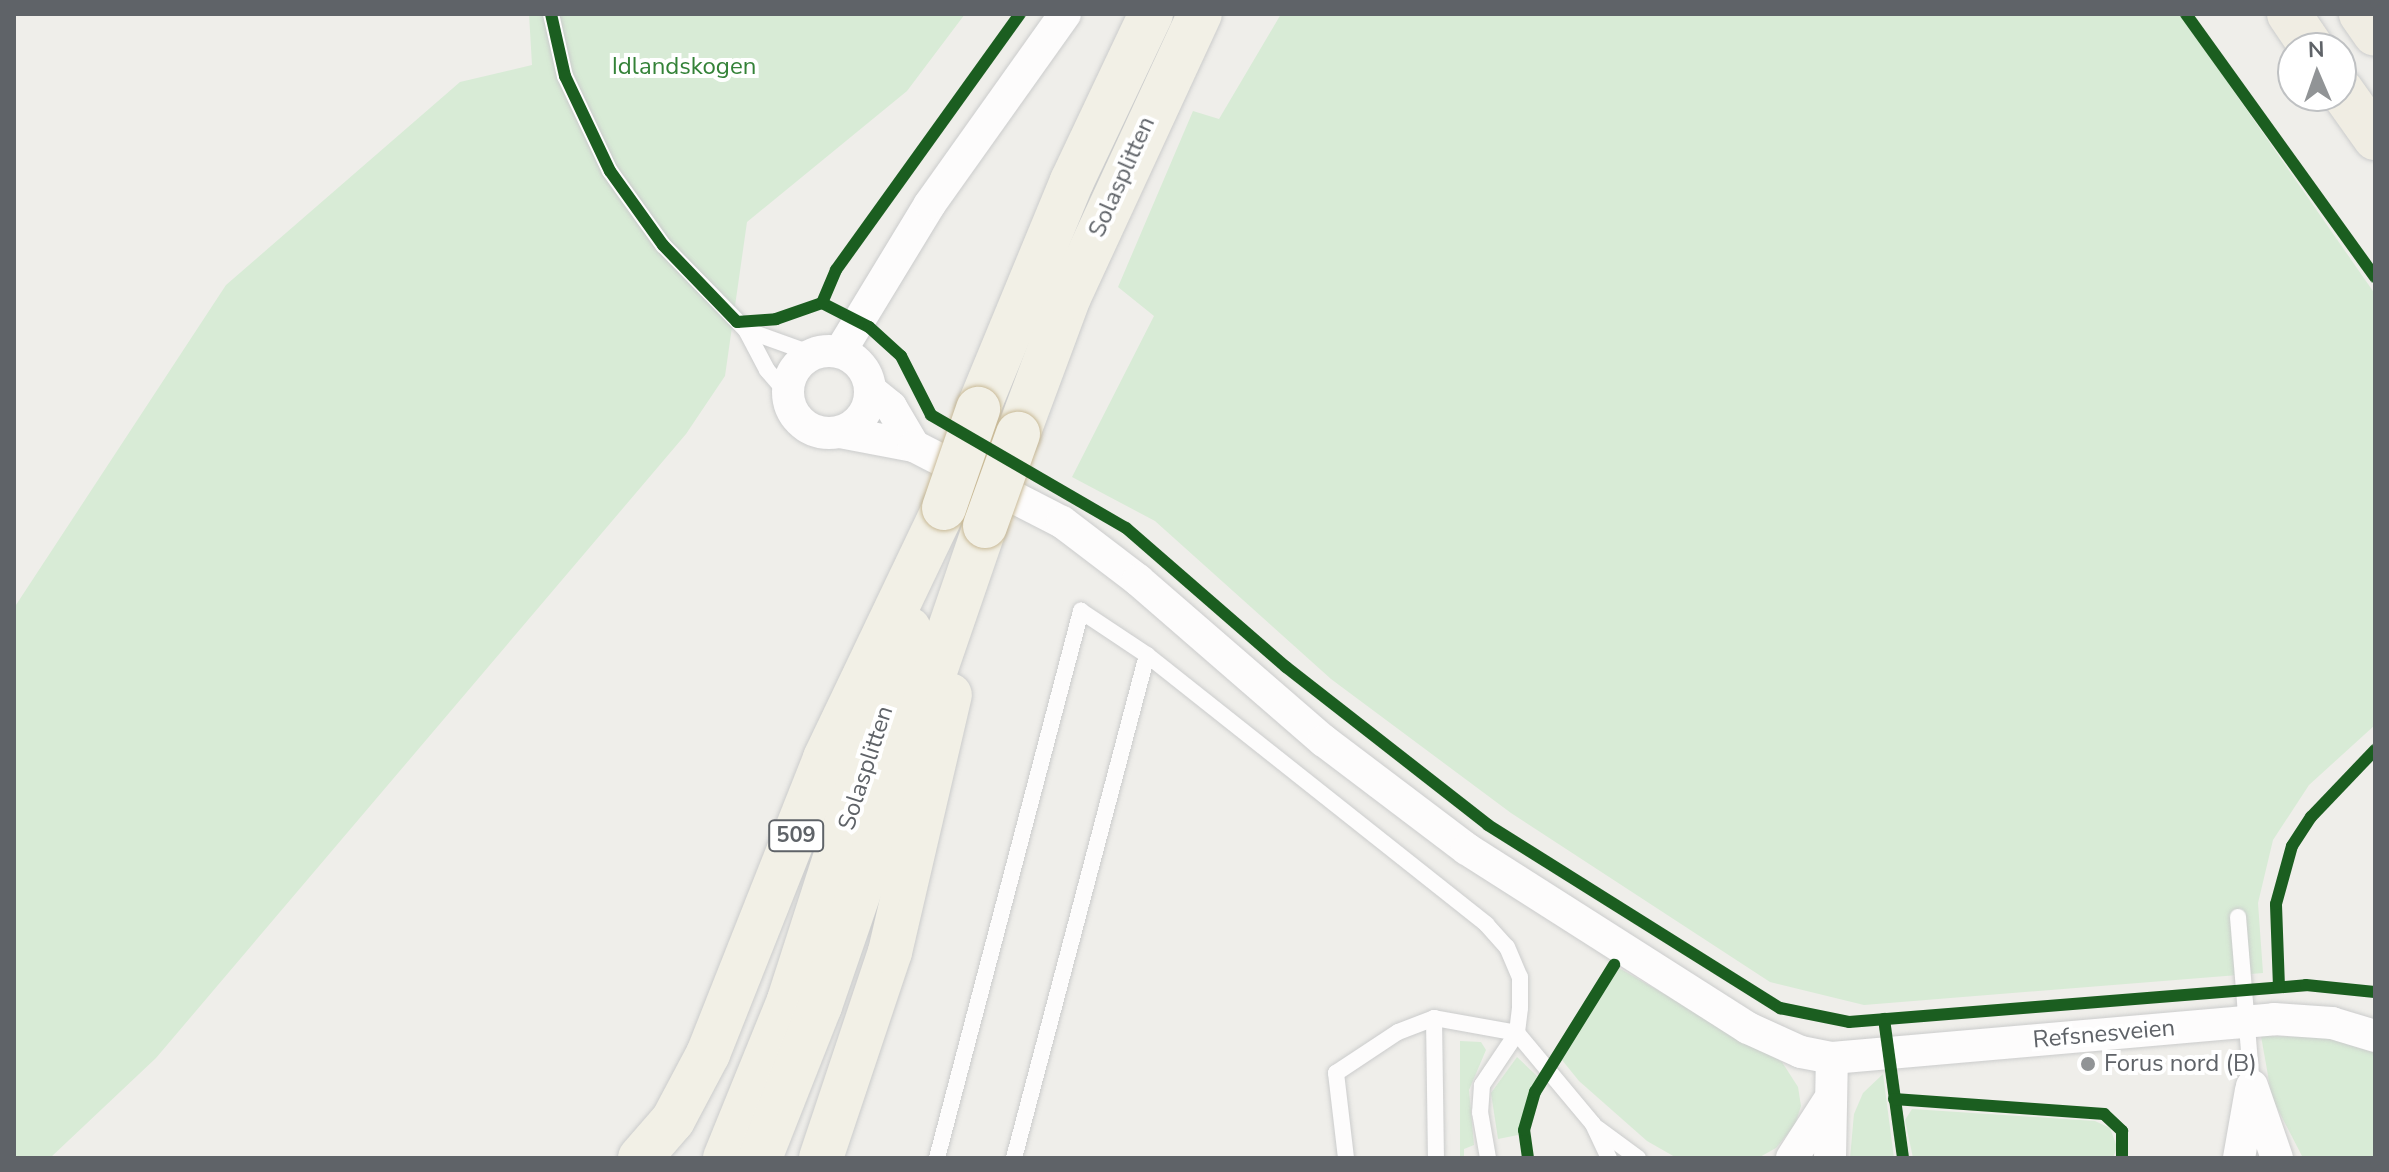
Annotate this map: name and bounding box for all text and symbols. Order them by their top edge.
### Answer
north arrow [2277,32,2357,112]
text: N [2307,35,2325,65]
park label: Idlandskogen [612,53,756,81]
street label: Solasplitten [1083,112,1161,242]
street label: Solasplitten [832,702,900,834]
road number: 509 [768,818,824,854]
street label: Refsnesveien [2032,1013,2176,1055]
place label: Forus nord (B) [2104,1050,2257,1078]
marker: Forus nord (B) [2079,1055,2097,1073]

